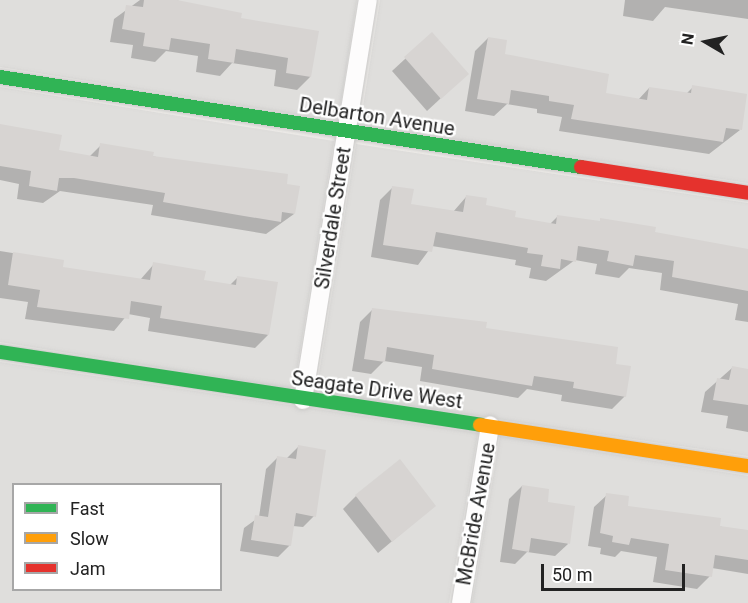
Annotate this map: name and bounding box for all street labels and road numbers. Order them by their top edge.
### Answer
street label: Delbarton Avenue [298,93,456,141]
street label: Silverdale Street [310,145,356,291]
street label: Seagate Drive West [290,366,464,414]
street label: McBride Avenue [452,441,500,587]

